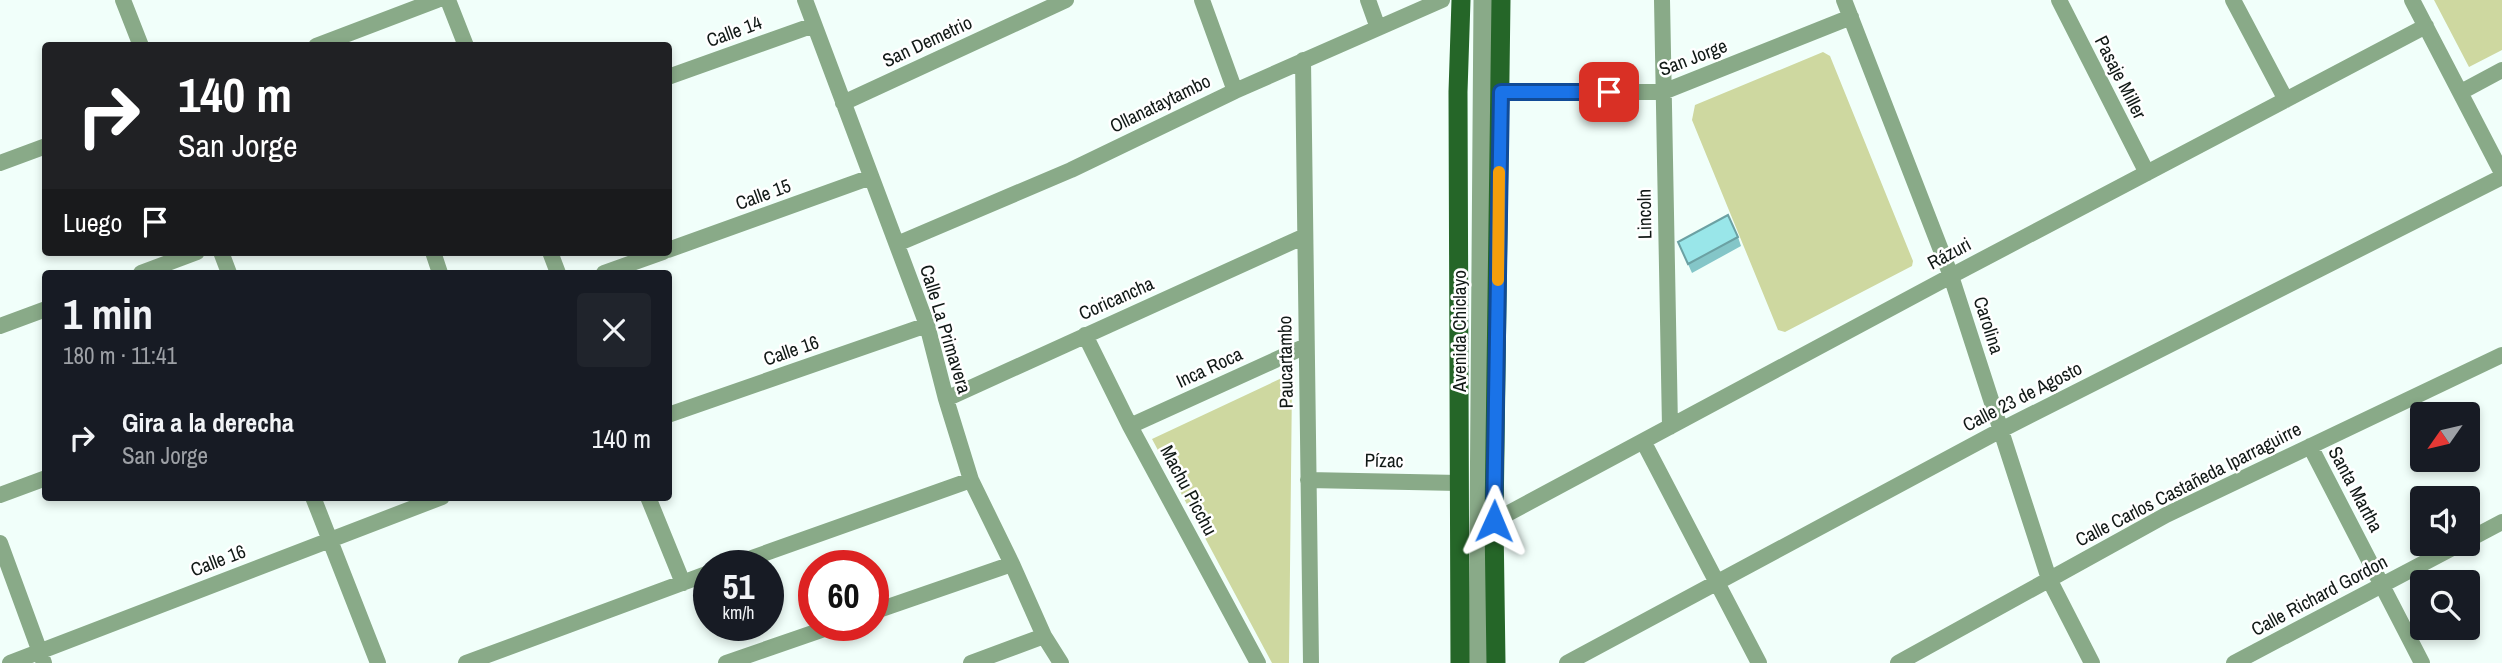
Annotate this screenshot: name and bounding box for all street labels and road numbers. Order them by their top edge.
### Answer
street label: Calle 14 [703,9,766,53]
street label: San Demetrio [878,9,976,73]
street label: Pasaje Miller [2089,31,2153,124]
street label: San Jorge [1655,32,1731,82]
street label: Ollanataytambo [1105,67,1215,139]
street label: Calle 15 [732,172,795,216]
street label: Lincoln [1631,189,1657,239]
street label: Rázuri [1923,231,1975,275]
street label: Calle La Primavera [914,261,978,397]
street label: Coricancha [1074,270,1158,326]
street label: Avenida Chiclayo [1446,270,1472,393]
street label: Carolina [1968,293,2011,357]
street label: Paucartambo [1271,315,1299,409]
street label: Calle 16 [760,328,822,372]
street label: Inca Roca [1172,340,1247,394]
street label: Calle 23 de Agosto [1958,355,2086,437]
street label: Calle Carlos Castañeda Iparraguirre [2071,416,2305,552]
street label: Machu Picchu [1154,440,1224,540]
street label: Santa Martha [2323,442,2390,537]
street label: Pízac [1364,447,1404,473]
street label: Calle 16 [187,538,249,582]
street label: Calle Richard Gordon [2246,548,2392,642]

